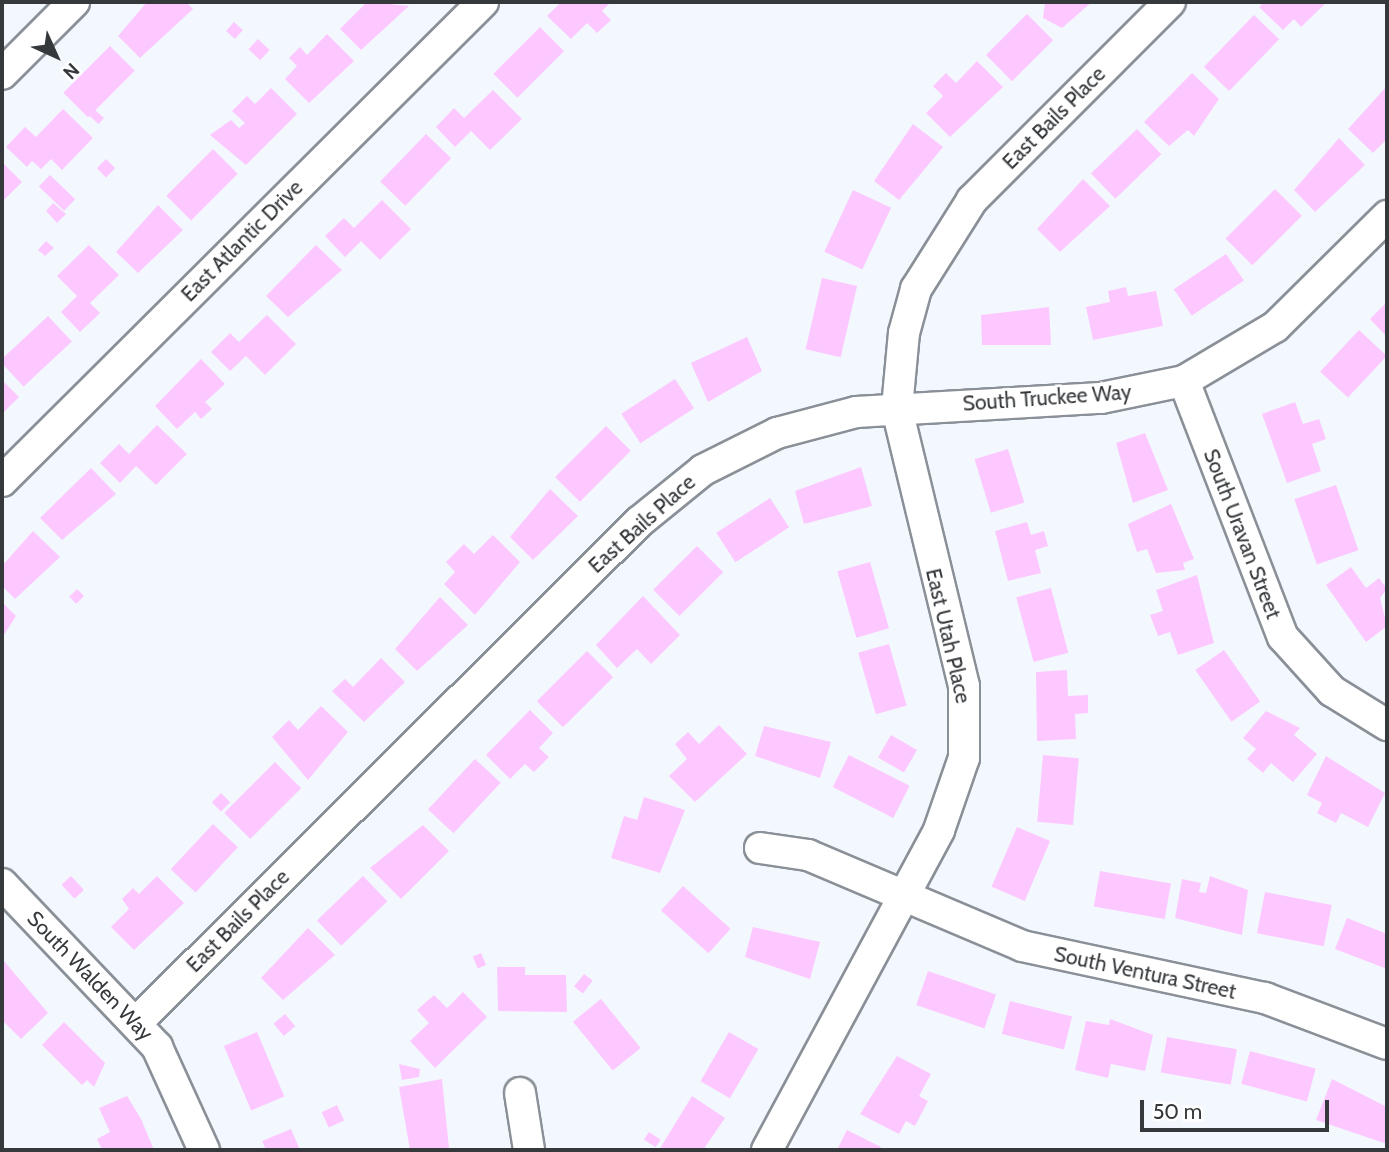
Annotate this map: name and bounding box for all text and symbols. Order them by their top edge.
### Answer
north arrow [21,21,91,91]
text: N [58,58,84,84]
street label: East Bails Place [997,61,1111,175]
street label: East Atlantic Drive [176,175,308,307]
street label: South Truckee Way [962,380,1132,416]
street label: South Uravan Street [1198,446,1286,622]
street label: East Bails Place [584,470,700,578]
street label: East Utah Place [920,566,976,706]
street label: East Bails Place [181,864,295,978]
street label: South Walden Way [22,906,158,1046]
street label: South Ventura Street [1052,941,1238,1005]
scale bar [1144,1086,1333,1130]
text: 50 m [1153,1099,1202,1124]

